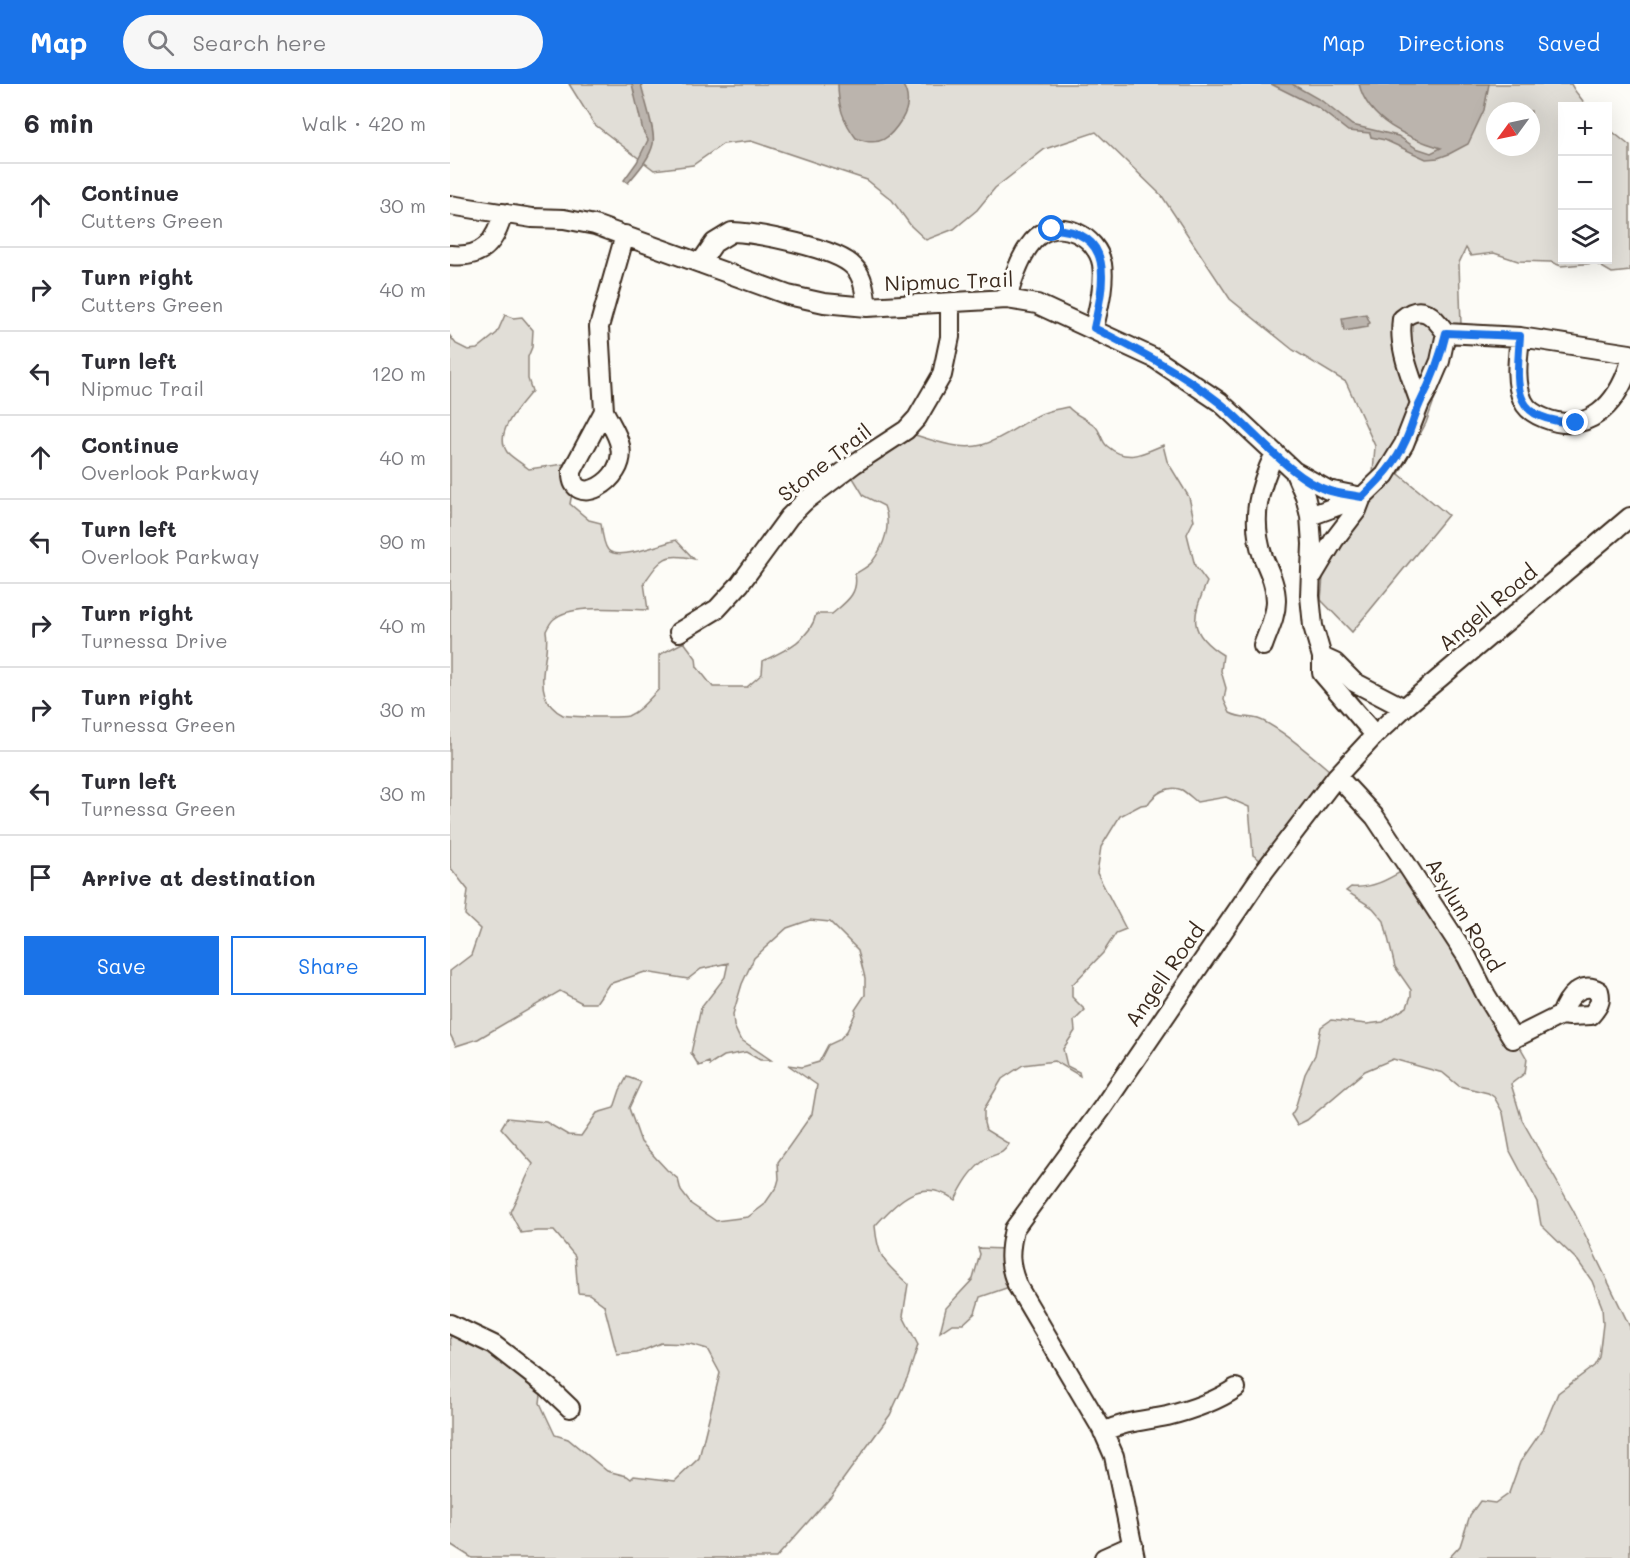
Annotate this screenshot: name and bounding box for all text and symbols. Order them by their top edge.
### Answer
search box [123,15,543,69]
text: Map [30,24,87,60]
icon: search [144,26,177,59]
text: Search here [192,28,326,57]
text: Map [1322,29,1365,56]
text: Directions [1398,29,1505,56]
text: Saved [1538,29,1600,56]
north arrow [1486,102,1540,156]
map controls [1558,102,1612,264]
button: + [1558,102,1612,156]
text: 6 min [24,106,93,140]
text: Walk · 420 m [301,110,426,136]
button: − [1558,156,1612,210]
text: Continue [81,178,179,207]
icon: ahead [24,189,57,222]
text: 30 m [380,192,426,218]
text: Cutters Green [81,207,223,233]
button: layers [1558,210,1612,264]
route start [1038,215,1064,241]
text: Turn right [81,262,193,291]
street label: Nipmuc Trail [884,265,1014,296]
icon: right [24,273,57,306]
text: 40 m [380,276,426,302]
text: Cutters Green [81,291,223,317]
text: Turn left [81,346,177,375]
icon: left [24,357,57,390]
text: 120 m [371,360,426,386]
text: Nipmuc Trail [81,375,204,401]
route end [1562,409,1588,435]
street label: Stone Trail [772,417,876,507]
text: Continue [81,430,179,459]
icon: ahead [24,441,57,474]
text: 40 m [380,444,426,470]
text: Overlook Parkway [81,459,259,485]
text: Turn left [81,514,177,543]
icon: left [24,525,57,558]
text: 90 m [380,528,426,554]
text: Overlook Parkway [81,543,259,569]
street label: Angell Road [1432,558,1542,656]
text: Turn right [81,598,193,627]
icon: right [24,609,57,642]
text: 40 m [380,612,426,638]
text: Turnessa Drive [81,627,228,653]
text: Turn right [81,682,193,711]
icon: right [24,693,57,726]
text: 30 m [380,696,426,722]
text: Turnessa Green [81,711,236,737]
text: Turn left [81,766,177,795]
icon: left [24,777,57,810]
text: 30 m [380,780,426,806]
text: Turnessa Green [81,795,236,821]
street label: Asylum Road [1421,852,1510,976]
icon: arrive [24,861,57,894]
text: Arrive at destination [81,863,316,892]
street label: Angell Road [1118,917,1210,1031]
button: Save [24,936,219,995]
button: Share [231,936,426,995]

